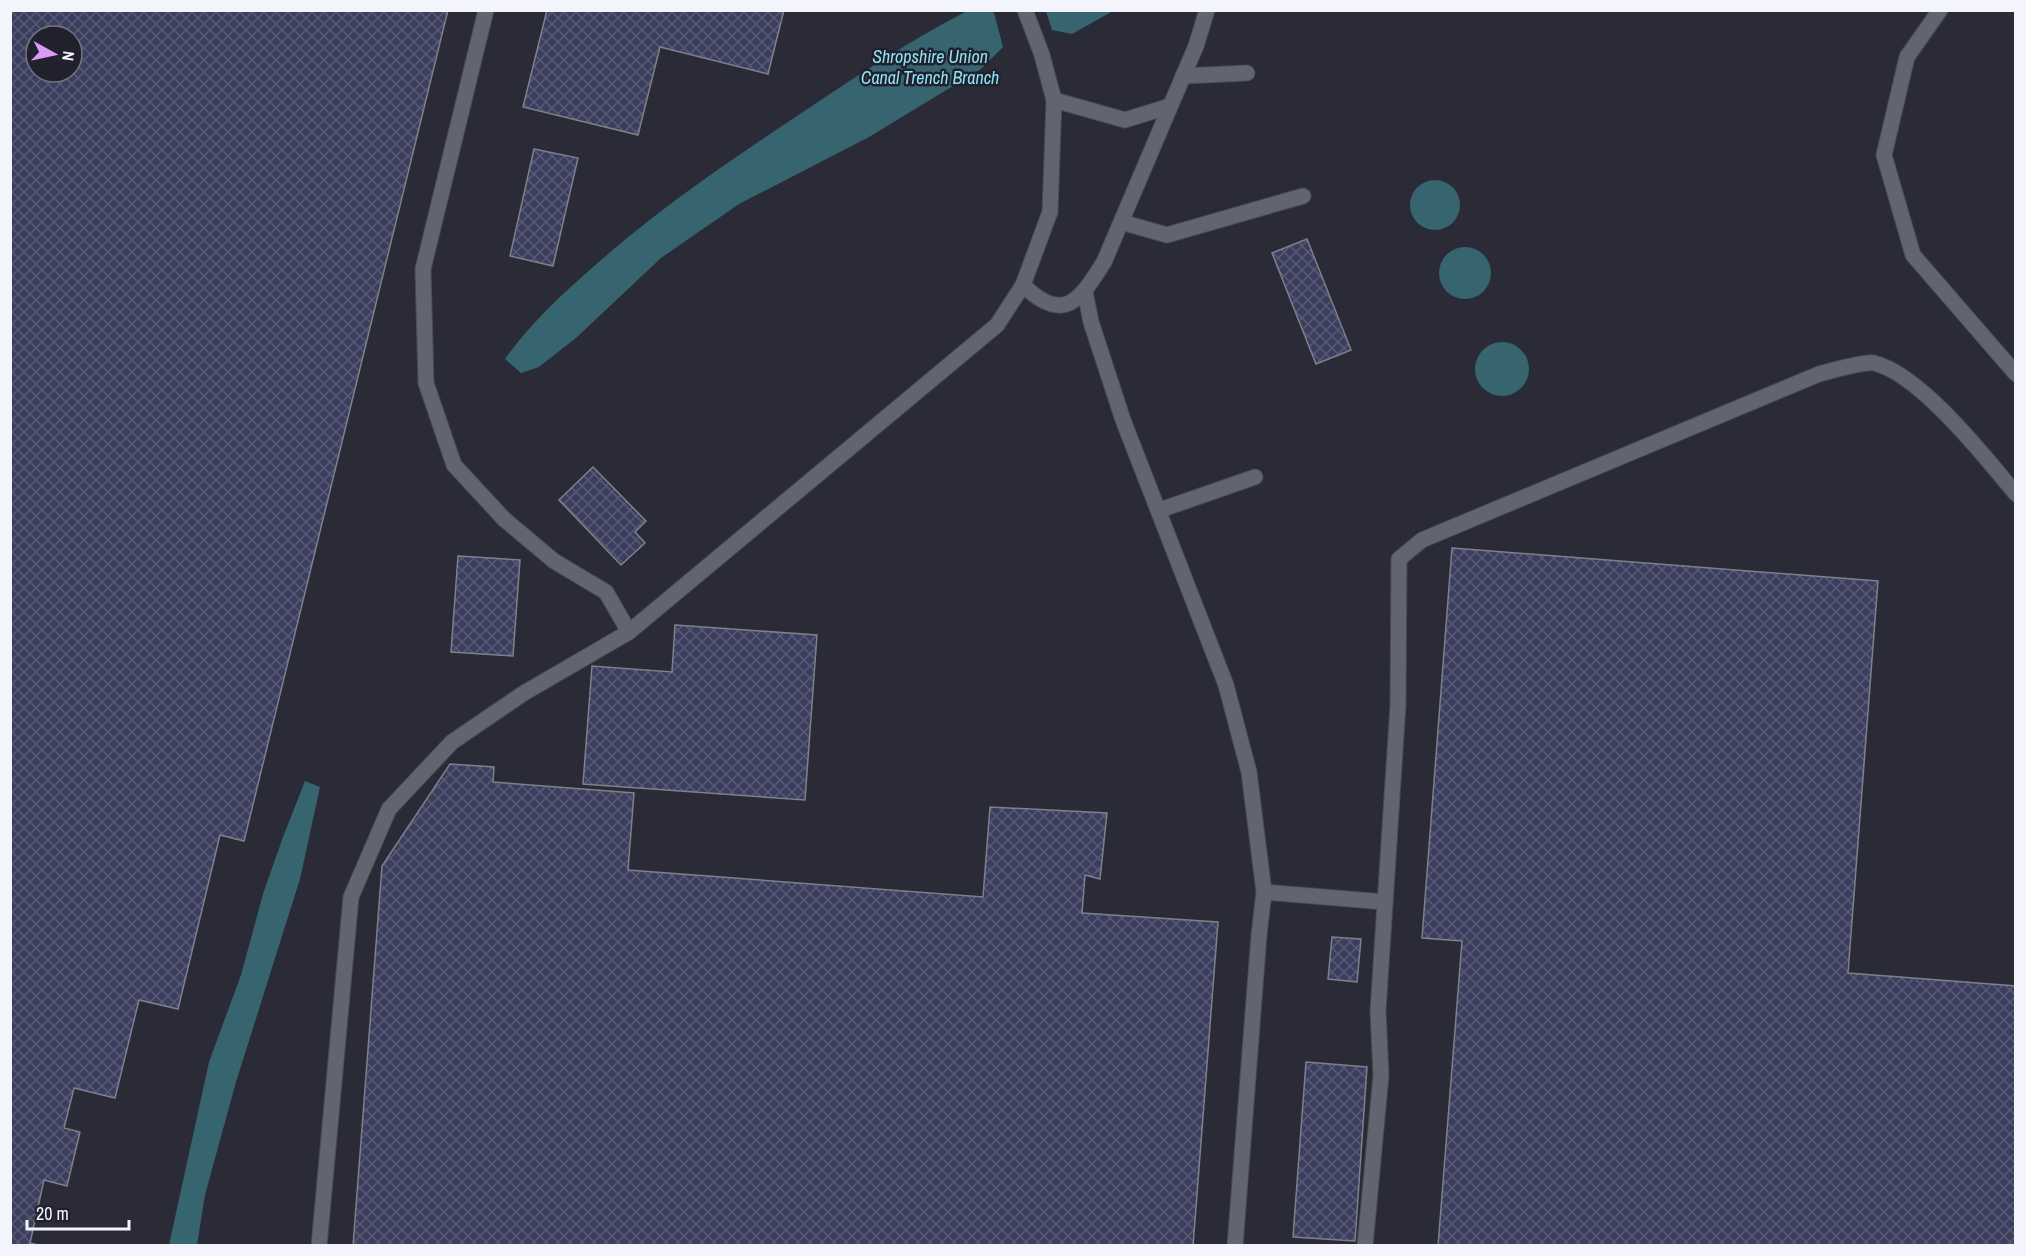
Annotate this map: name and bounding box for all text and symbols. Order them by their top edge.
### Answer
north arrow [24,24,84,84]
water label: Shropshire Union Canal Trench Branch [861,44,999,90]
text: N [57,50,80,62]
scale bar [27,1193,129,1231]
text: 20 m [36,1201,69,1226]

